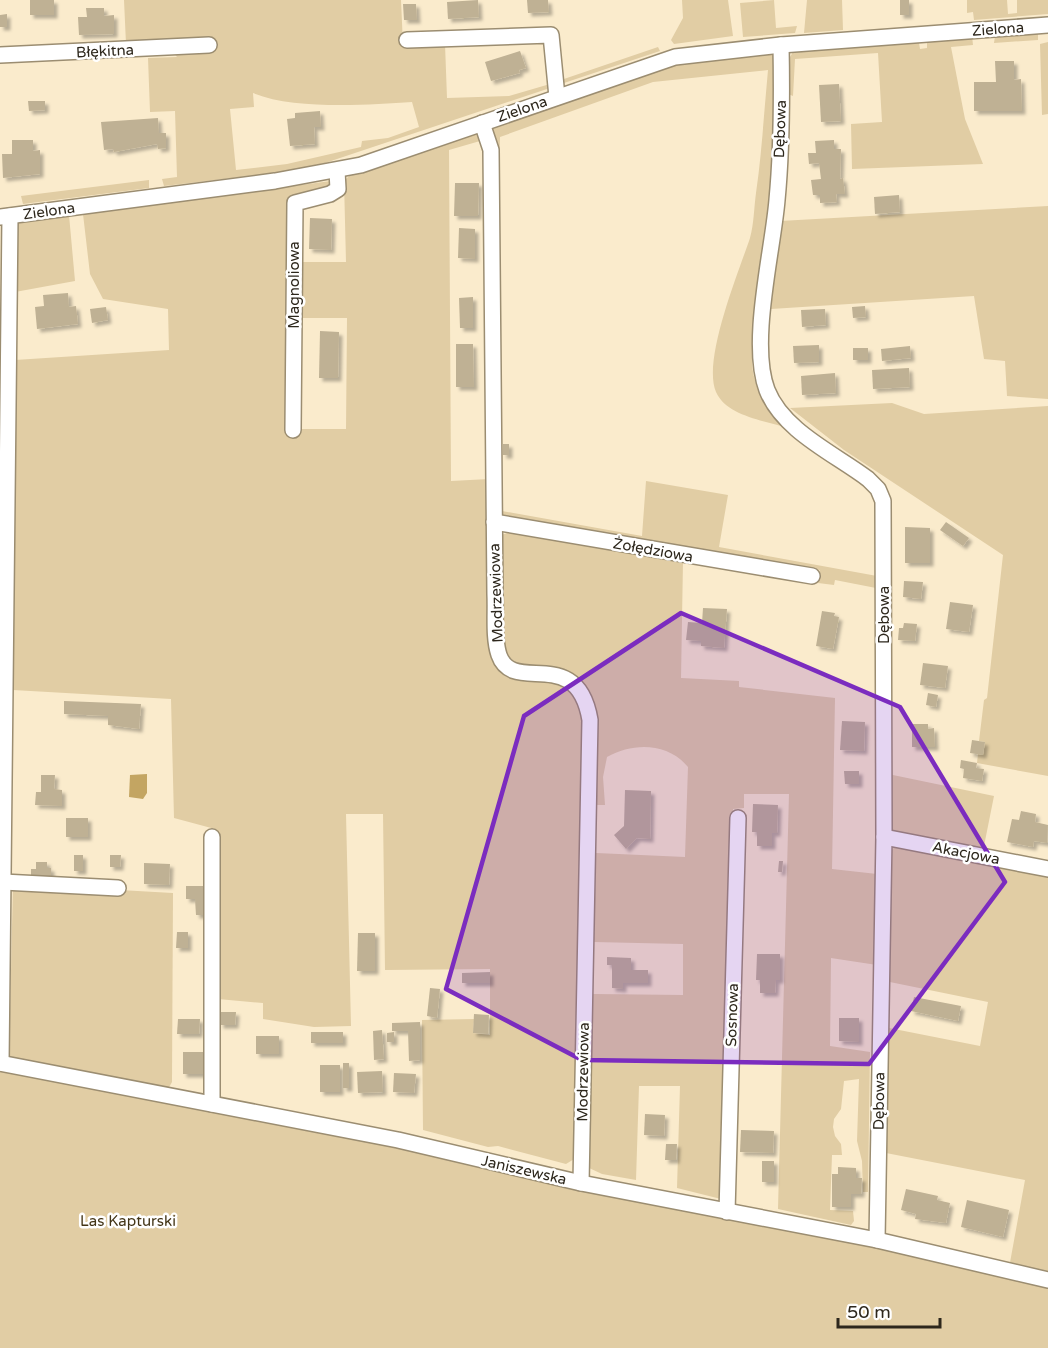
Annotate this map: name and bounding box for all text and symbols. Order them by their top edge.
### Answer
street label: Zielona [971,18,1025,40]
street label: Błękitna [76,40,134,62]
street label: Zielona [494,92,550,126]
street label: Dębowa [770,100,790,158]
street label: Zielona [22,198,76,224]
street label: Magnoliowa [285,241,303,329]
street label: Żołędziowa [612,534,694,566]
street label: Modrzewiowa [485,543,507,643]
street label: Dębowa [875,586,893,644]
street label: Akacjowa [931,838,1001,868]
street label: Sosnowa [722,983,742,1047]
street label: Modrzewiowa [573,1022,593,1122]
street label: Dębowa [869,1072,889,1130]
street label: Janiszewska [480,1151,568,1189]
park label: Las Kapturski [80,1212,176,1230]
scale bar [838,1291,940,1329]
text: 50 m [847,1301,891,1323]

